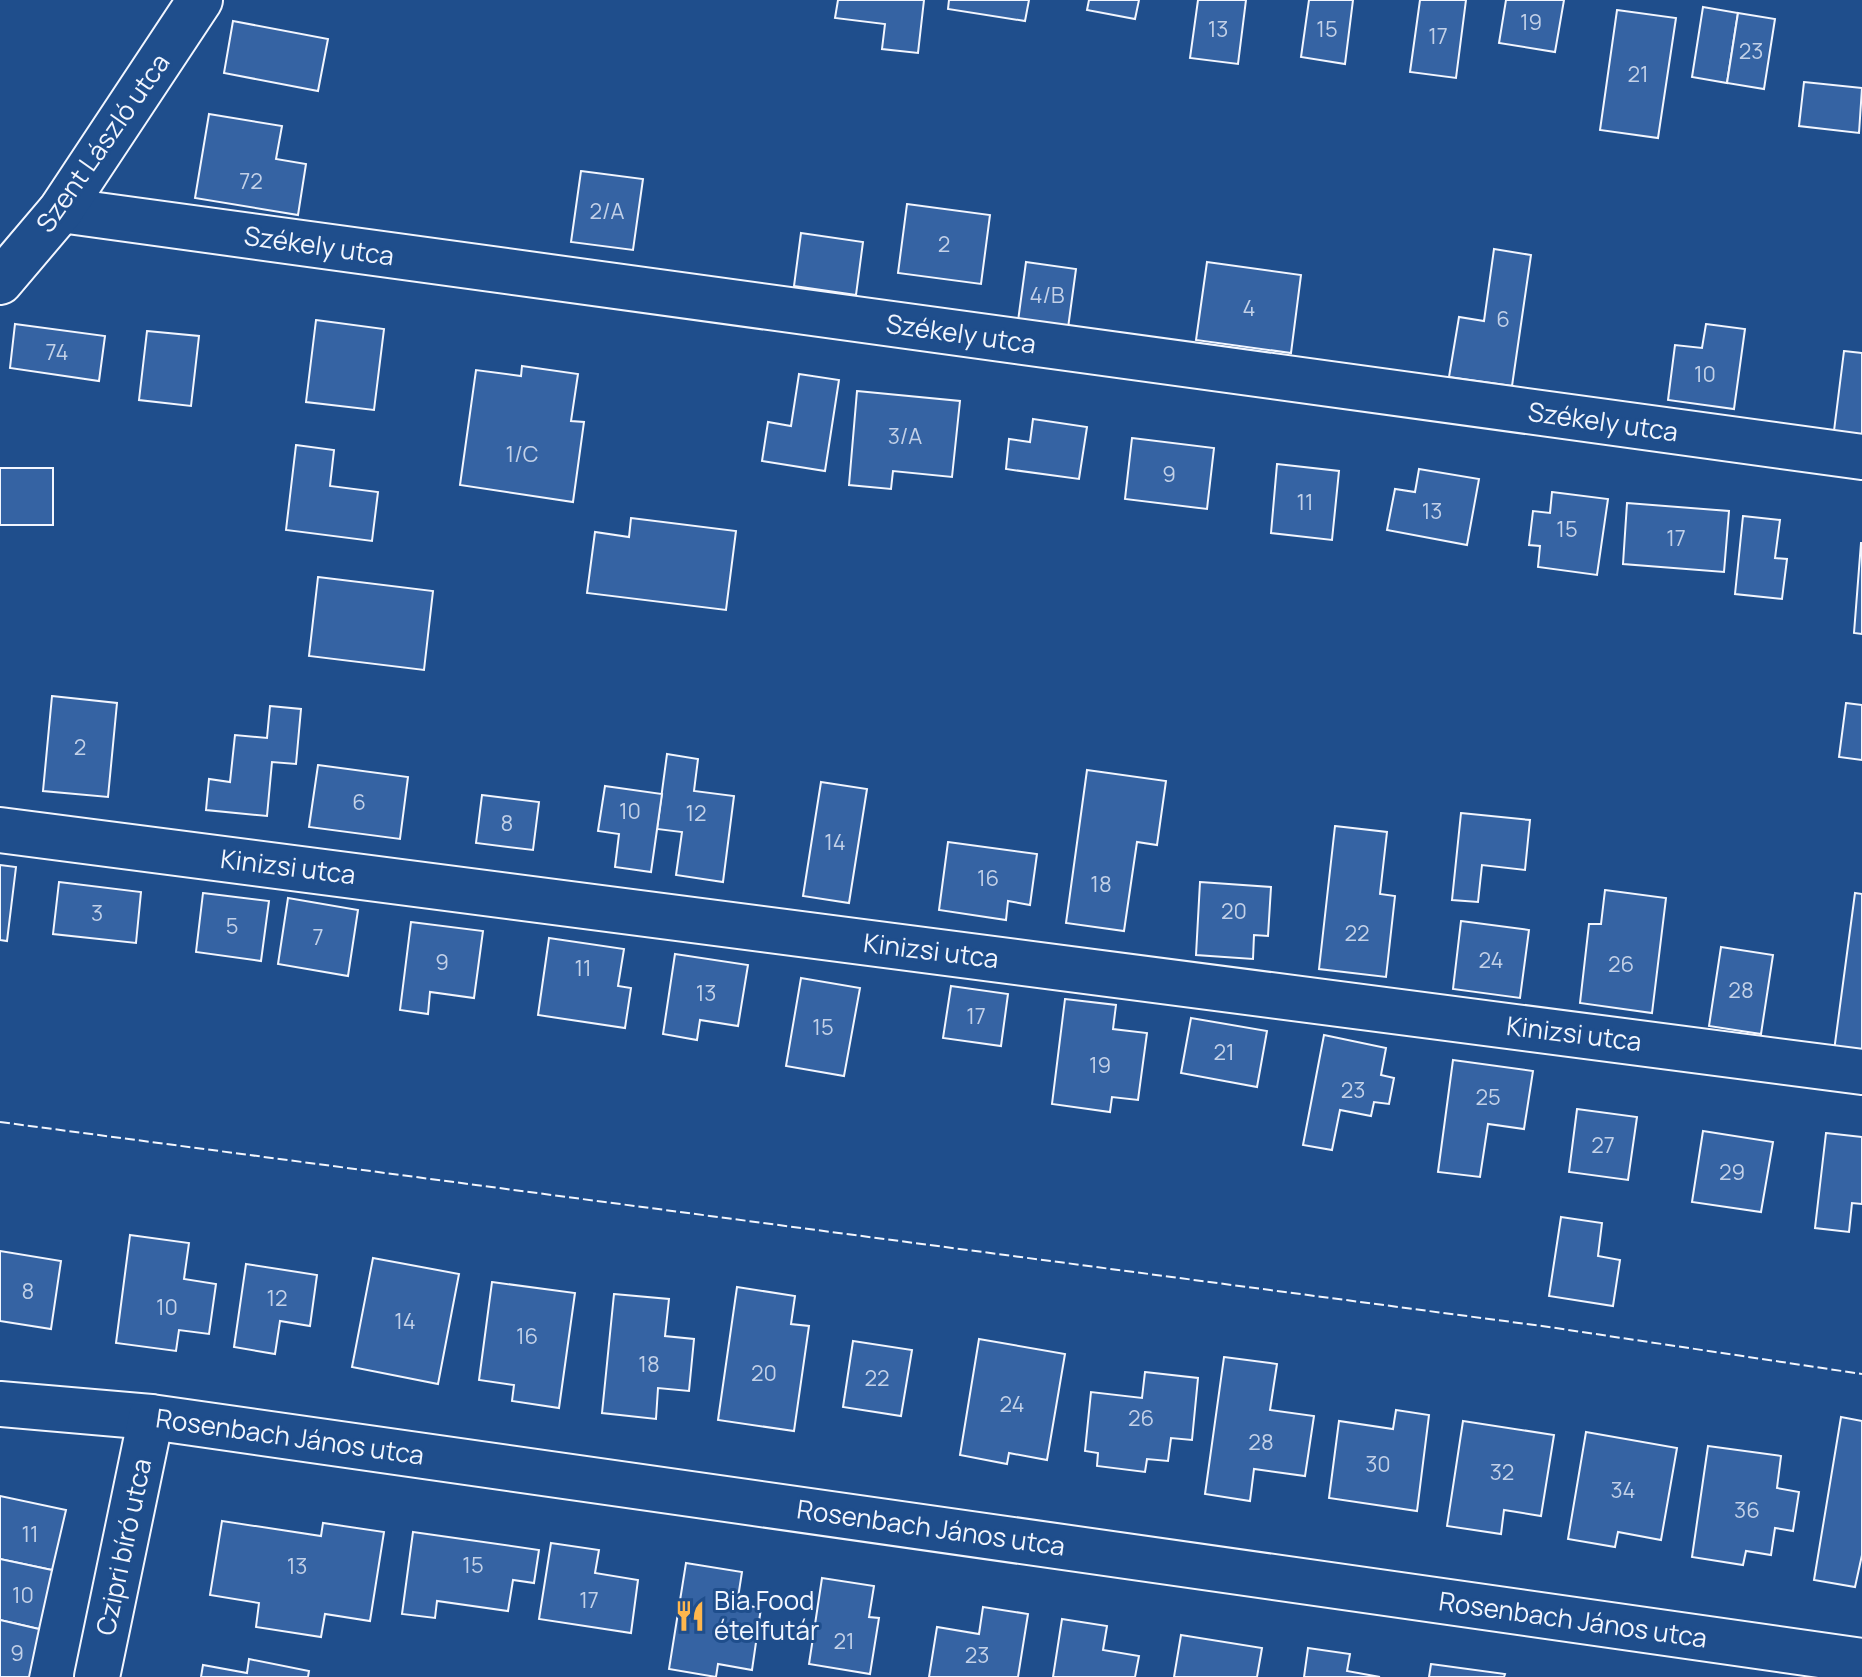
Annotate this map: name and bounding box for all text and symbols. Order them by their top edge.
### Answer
house number: 19 [1520,7,1542,37]
house number: 13 [1208,14,1228,44]
house number: 15 [1316,14,1338,44]
house number: 17 [1428,21,1448,51]
house number: 23 [1739,36,1763,66]
street label: Szent László utca [27,46,177,239]
house number: 21 [1627,59,1649,89]
house number: 72 [239,166,263,196]
house number: 2/A [589,196,625,226]
street label: Székely utca [242,217,396,273]
house number: 2 [938,229,950,259]
house number: 4/B [1030,280,1064,310]
house number: 4 [1243,293,1255,323]
house number: 6 [1496,304,1510,334]
street label: Székely utca [884,305,1038,361]
house number: 74 [45,337,69,367]
house number: 10 [1694,359,1716,389]
street label: Székely utca [1526,393,1680,449]
house number: 3/A [888,421,922,451]
house number: 1/C [506,439,538,469]
house number: 9 [1162,459,1176,489]
house number: 11 [1296,487,1314,517]
house number: 13 [1422,496,1442,526]
house number: 15 [1556,514,1578,544]
house number: 17 [1666,523,1686,553]
house number: 2 [74,732,86,762]
house number: 6 [352,787,366,817]
house number: 10 [619,796,641,826]
house number: 12 [685,798,707,828]
house number: 8 [501,808,513,838]
house number: 14 [824,827,846,857]
street label: Kinizsi utca [219,840,358,892]
house number: 16 [977,863,999,893]
house number: 18 [1090,869,1112,899]
house number: 20 [1221,896,1247,926]
house number: 3 [91,898,103,928]
house number: 5 [226,911,238,941]
house number: 22 [1344,918,1370,948]
house number: 7 [312,922,324,952]
street label: Kinizsi utca [862,924,1001,976]
house number: 24 [1478,945,1504,975]
house number: 9 [435,947,449,977]
house number: 26 [1608,949,1634,979]
house number: 11 [574,953,592,983]
house number: 28 [1728,975,1754,1005]
house number: 13 [696,978,716,1008]
house number: 17 [966,1001,986,1031]
street label: Kinizsi utca [1505,1007,1644,1059]
house number: 15 [812,1012,834,1042]
house number: 21 [1213,1037,1235,1067]
house number: 19 [1089,1050,1111,1080]
house number: 23 [1341,1075,1365,1105]
house number: 25 [1475,1082,1501,1112]
house number: 27 [1591,1130,1615,1160]
house number: 29 [1719,1157,1745,1187]
house number: 8 [22,1276,34,1306]
house number: 12 [266,1283,288,1313]
house number: 10 [156,1292,178,1322]
house number: 14 [394,1306,416,1336]
house number: 16 [516,1321,538,1351]
house number: 18 [638,1349,660,1379]
house number: 20 [751,1358,777,1388]
house number: 22 [864,1363,890,1393]
house number: 24 [999,1389,1025,1419]
street label: Rosenbach János utca [154,1399,427,1473]
house number: 26 [1128,1403,1154,1433]
house number: 28 [1248,1427,1274,1457]
house number: 30 [1365,1449,1391,1479]
street label: Czipri bíró utca [87,1455,159,1638]
house number: 32 [1490,1457,1514,1487]
house number: 34 [1610,1475,1636,1505]
street label: Rosenbach János utca [795,1490,1068,1564]
house number: 36 [1734,1495,1760,1525]
house number: 11 [21,1519,39,1549]
house number: 15 [462,1550,484,1580]
house number: 13 [287,1551,307,1581]
house number: 10 [12,1580,34,1610]
place label: Bia Food ételfutár [714,1582,819,1648]
street label: Rosenbach János utca [1437,1582,1710,1656]
house number: 17 [579,1585,599,1615]
restaurant icon: Bia Food ételfutár [673,1599,707,1633]
house number: 21 [833,1626,855,1656]
house number: 9 [10,1638,24,1668]
house number: 23 [965,1640,989,1670]

